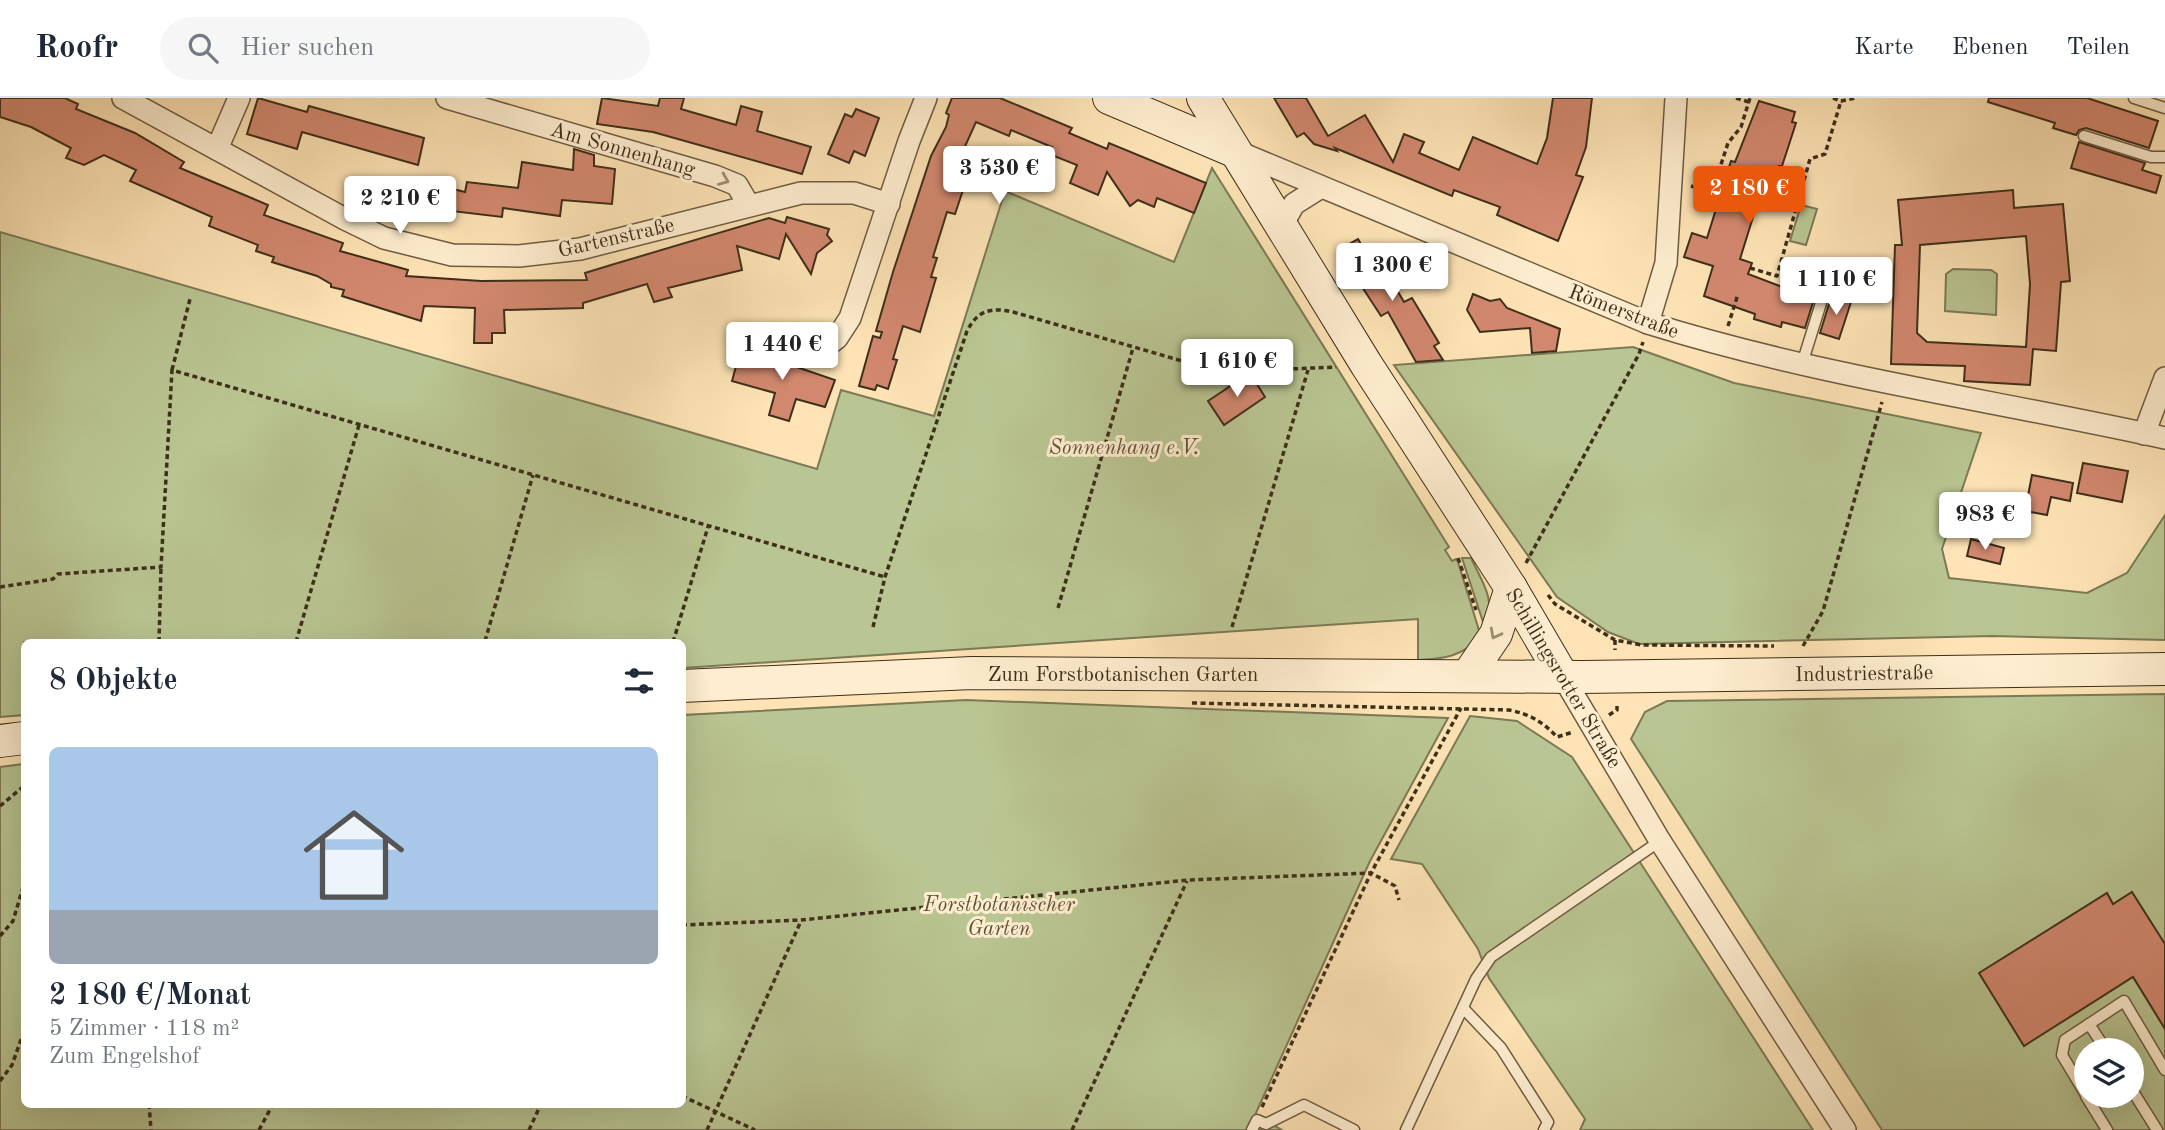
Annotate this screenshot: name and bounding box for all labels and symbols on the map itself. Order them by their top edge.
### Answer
street label: Am Sonnenhang [548,120,698,181]
pin: 3 530 € [934,146,1064,206]
pin: 2 180 € [1684,166,1814,226]
one-way arrow [716,172,729,186]
pin: 2 210 € [335,176,465,236]
street label: Gartenstraße [556,215,676,262]
pin: 1 300 € [1327,244,1457,303]
pin: 1 110 € [1771,258,1901,317]
street label: Römerstraße [1565,282,1682,343]
pin: 1 440 € [717,322,847,382]
pin: 1 610 € [1172,340,1302,399]
park label: Sonnenhang e.V. [1049,438,1199,459]
pin: 983 € [1936,492,2034,552]
street label: Schillingsrotter Straße [1501,585,1625,772]
one-way arrow [1490,627,1503,639]
street label: Industriestraße [1795,663,1933,686]
street label: Zum Forstbotanischen Garten [988,665,1258,686]
park label: Forstbotanischer Garten [922,895,1076,940]

